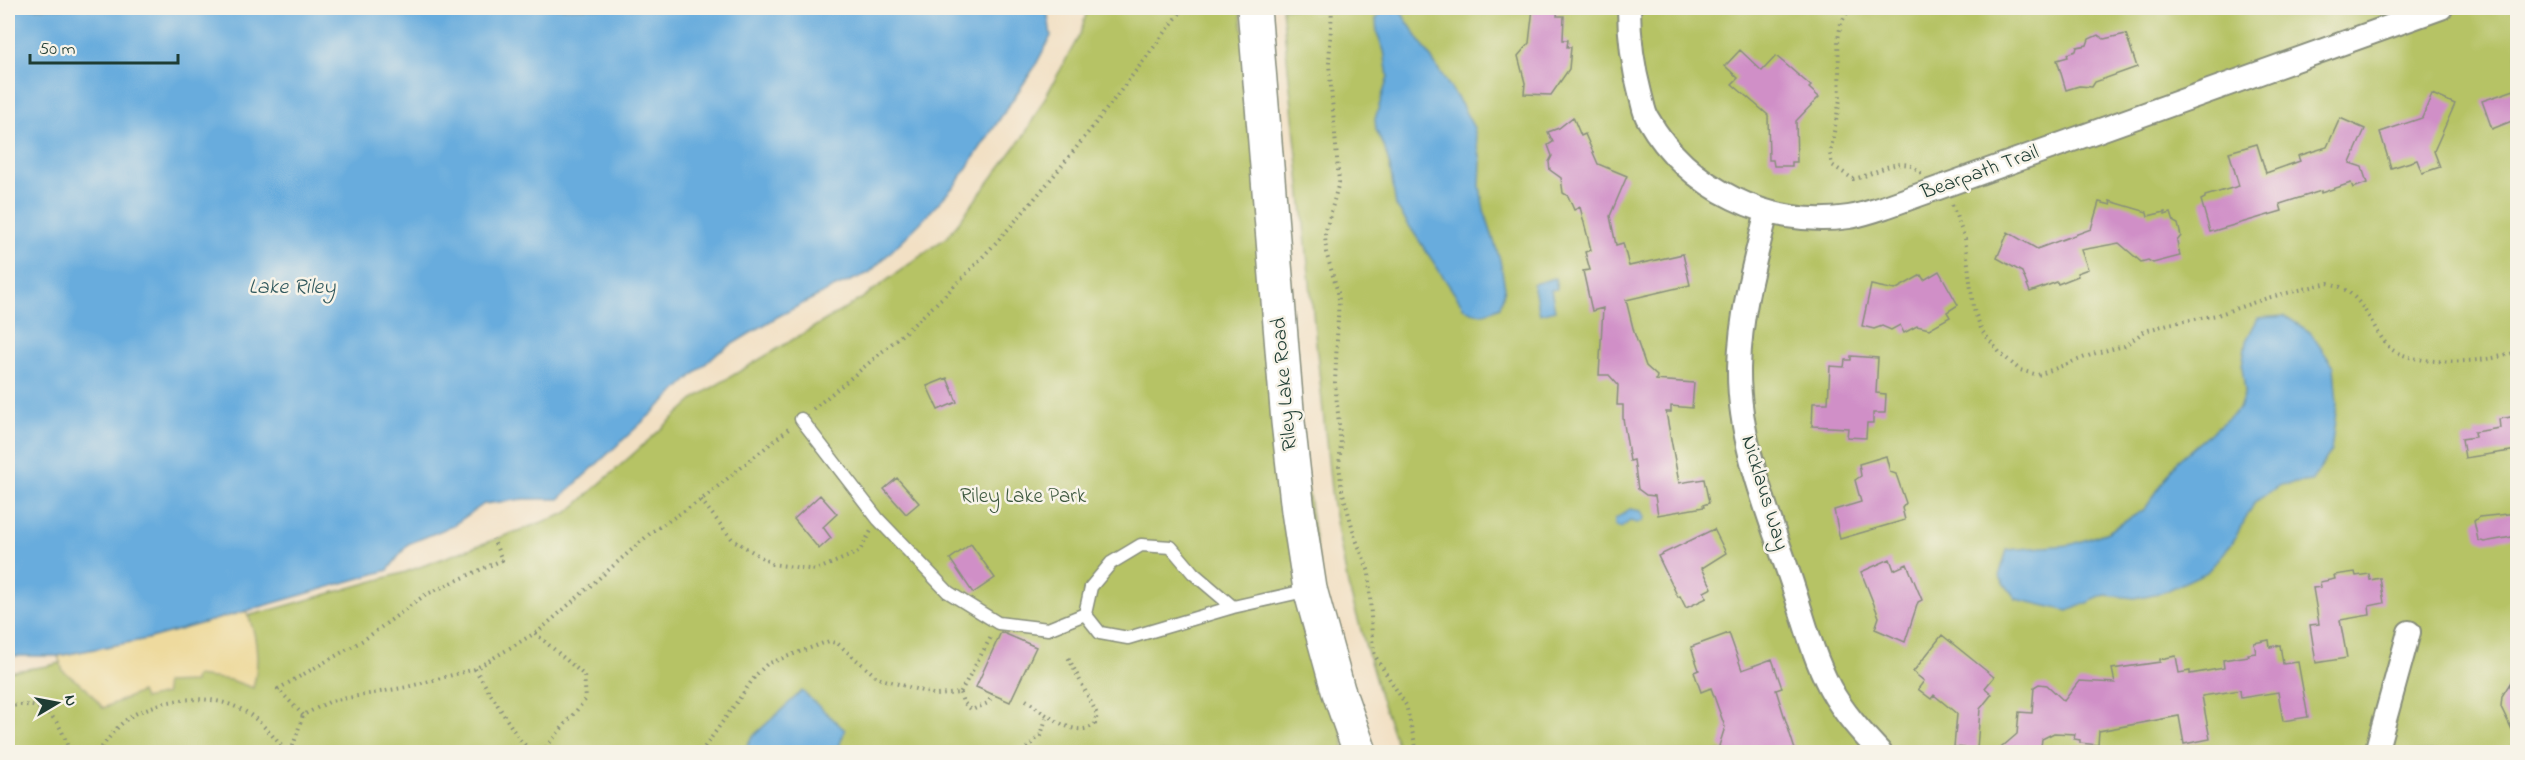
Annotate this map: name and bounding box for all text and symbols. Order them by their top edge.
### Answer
scale bar [30,27,178,65]
text: 50 m [39,37,76,63]
street label: Bearpath Trail [1916,138,2043,209]
water label: Lake Riley [249,272,336,304]
street label: Riley Lake Road [1264,316,1308,452]
street label: Nicklaus Way [1730,432,1796,555]
park label: Riley Lake Park [960,482,1087,514]
north arrow [27,673,87,733]
text: N [57,693,83,708]

